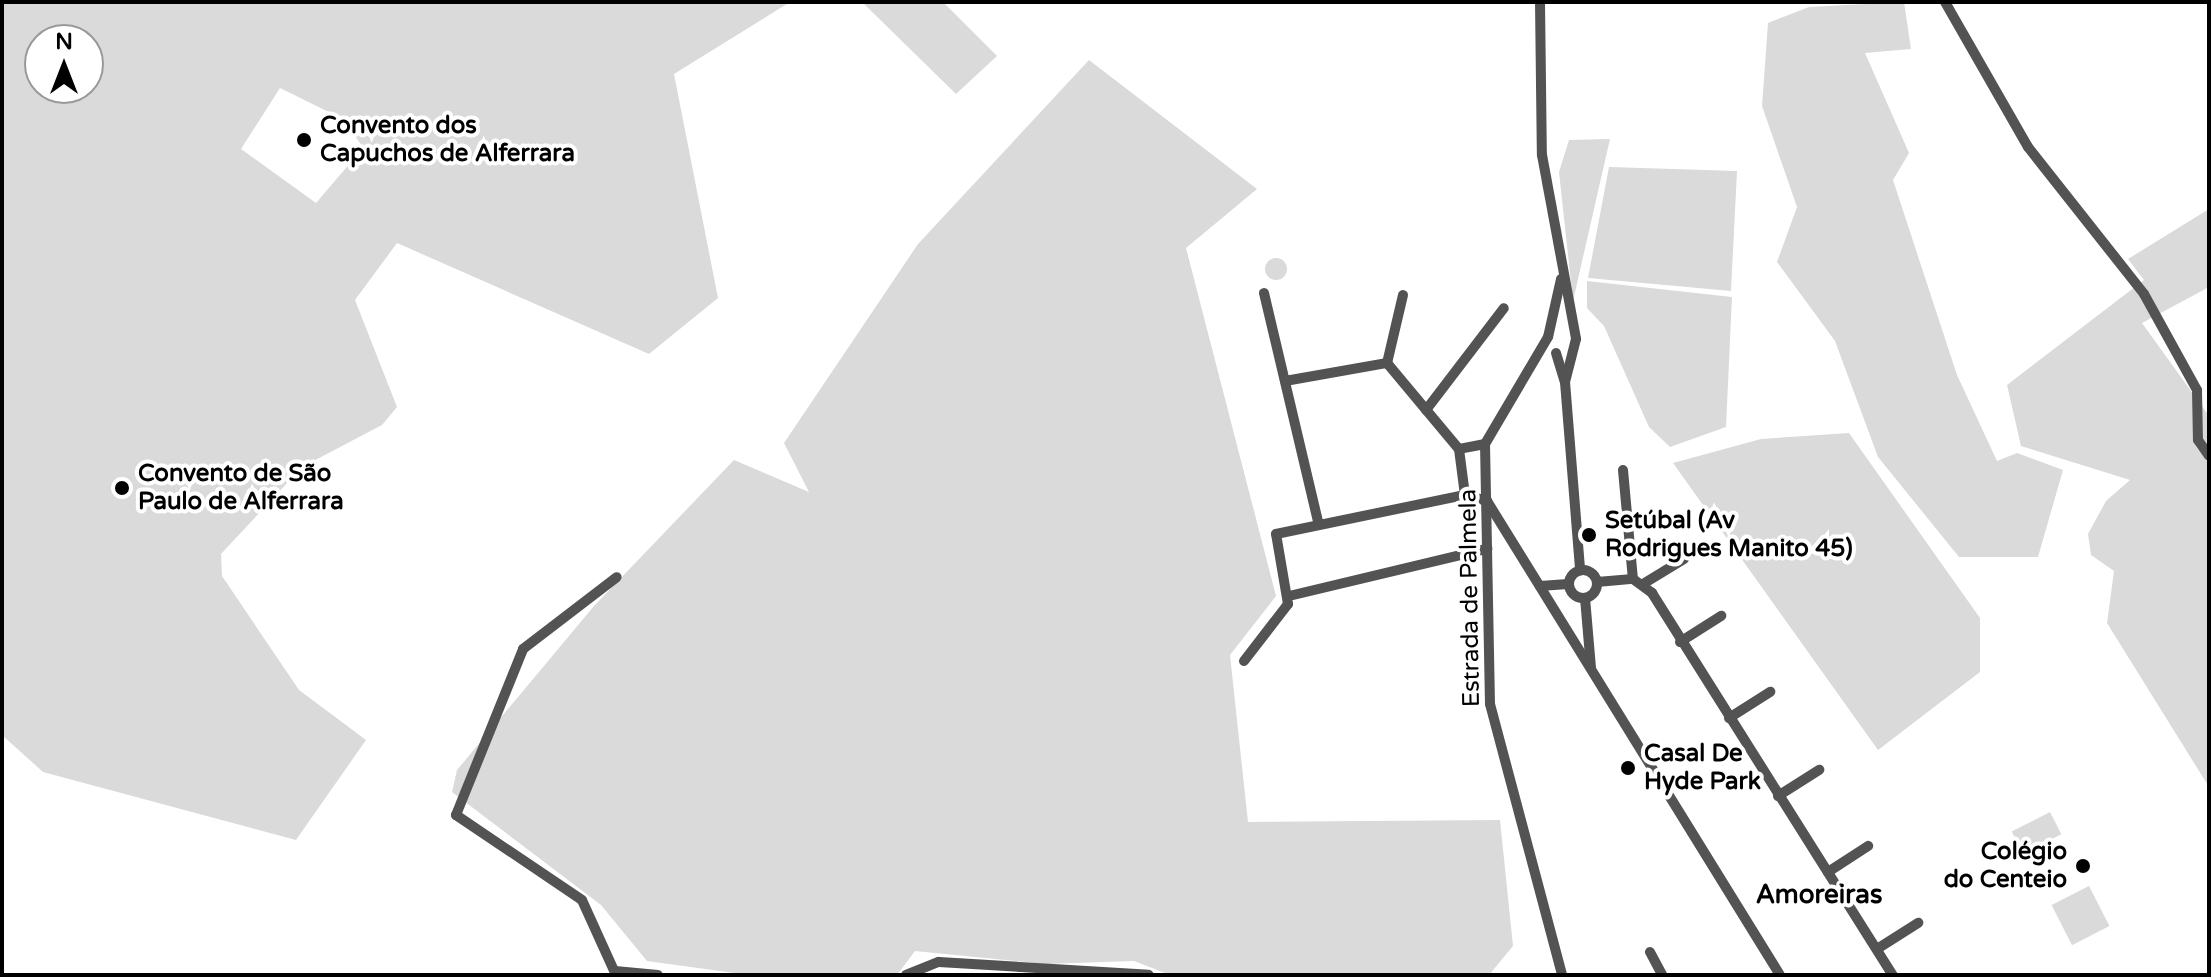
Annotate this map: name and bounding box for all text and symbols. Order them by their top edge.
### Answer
north arrow [24,24,104,104]
text: N [55,29,73,55]
place label: Convento dos Capuchos de Alferrara [320,112,575,168]
marker: Convento dos Capuchos de Alferrara [295,131,313,149]
place label: Convento de São Paulo de Alferrara [138,460,344,516]
marker: Convento de São Paulo de Alferrara [113,479,131,497]
street label: Estrada de Palmela [1454,489,1486,707]
place label: Setúbal (Av Rodrigues Manito 45) [1605,507,1853,563]
marker: Setúbal (Av Rodrigues Manito 45) [1580,526,1598,544]
place label: Casal De Hyde Park [1644,740,1761,796]
marker: Casal De Hyde Park [1619,759,1637,777]
place label: Colégio do Centeio [1944,838,2067,894]
marker: Colégio do Centeio [2074,857,2092,875]
district label: Amoreiras [1756,879,1882,911]

